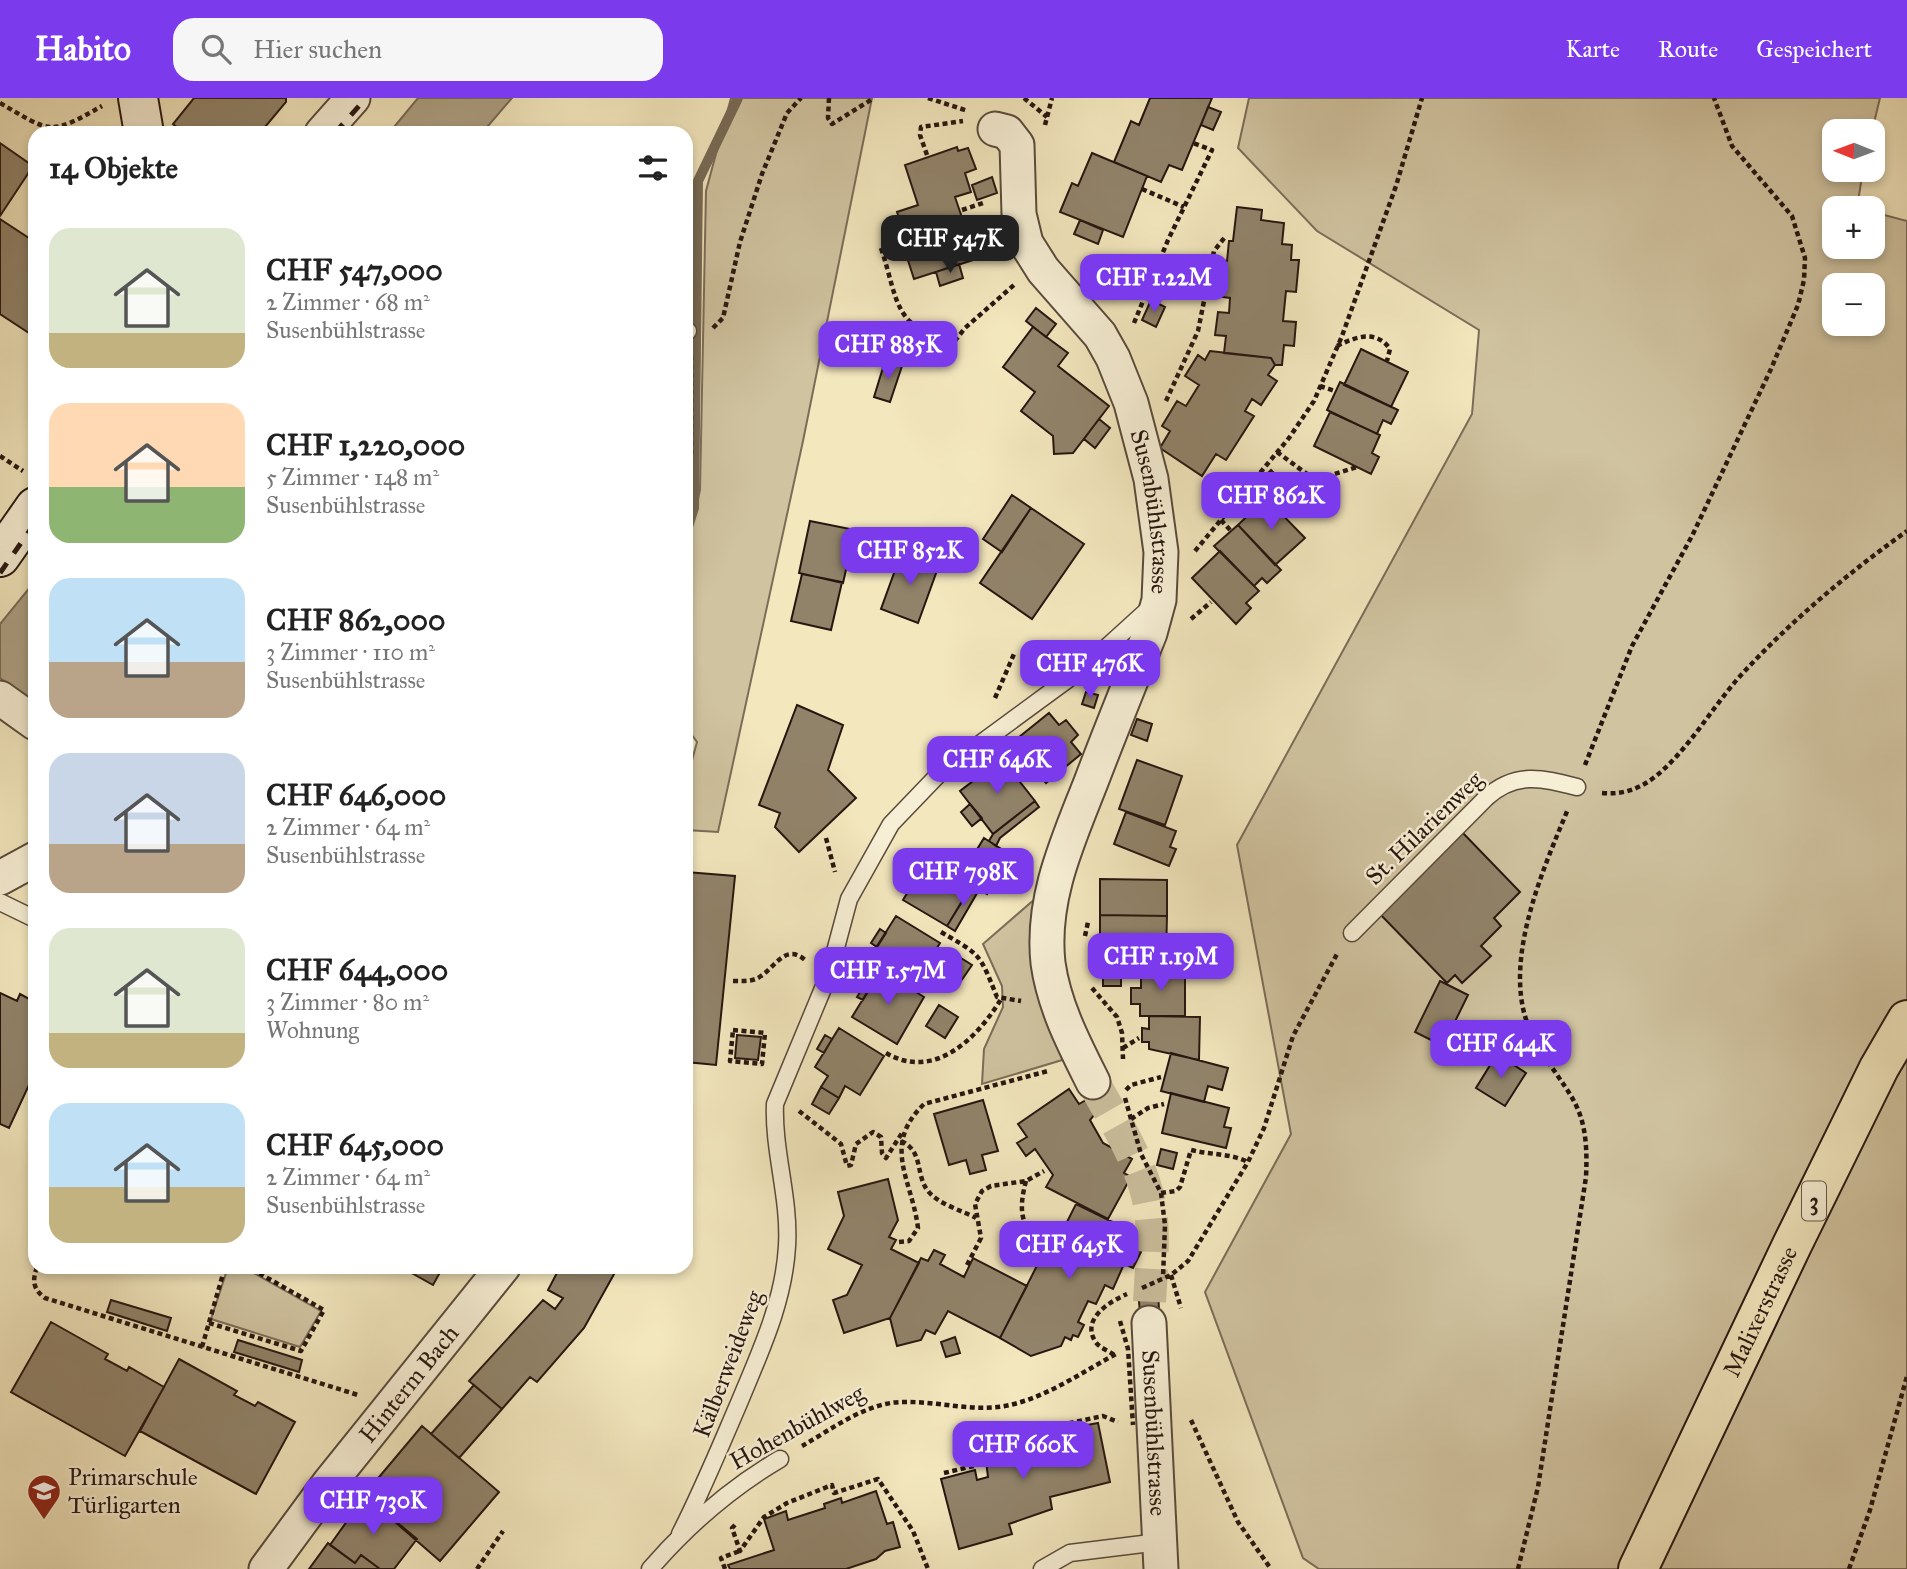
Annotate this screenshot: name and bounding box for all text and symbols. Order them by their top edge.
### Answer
search box [173,18,663,81]
text: Habito [35,29,131,69]
icon: search [197,30,235,68]
text: Hier suchen [253,33,382,65]
text: Karte [1565,34,1620,64]
text: Route [1658,34,1718,64]
text: Gespeichert [1756,34,1872,64]
north arrow [1822,119,1885,182]
map controls [1822,119,1885,336]
icon: filters [634,149,672,187]
text: 14 Objekte [49,150,178,186]
button: + [1822,196,1885,259]
pin: CHF 547K [878,216,1022,275]
text: CHF 547K [897,224,1003,252]
text: CHF 547,000 [266,252,443,288]
pin: CHF 1.22M [1074,254,1234,314]
icon: home [105,256,189,340]
text: CHF 1.22M [1096,263,1212,291]
button: − [1822,273,1885,336]
text: 2 Zimmer · 68 m² [266,288,430,316]
text: Susenbühlstrasse [266,316,425,344]
pin: CHF 885K [816,322,960,381]
text: CHF 885K [834,330,942,358]
street label: Susenbühlstrasse [1124,426,1176,595]
text: CHF 1,220,000 [266,427,465,463]
icon: home [105,431,189,515]
text: 5 Zimmer · 148 m² [266,463,439,491]
pin: CHF 862K [1199,472,1343,532]
text: CHF 862K [1217,481,1325,509]
text: Susenbühlstrasse [266,491,425,519]
pin: CHF 852K [838,528,982,587]
text: CHF 852K [857,536,963,564]
text: CHF 862,000 [266,602,445,638]
icon: home [105,606,189,690]
text: 3 Zimmer · 110 m² [266,638,435,666]
pin: CHF 476K [1018,640,1162,700]
text: CHF 476K [1036,649,1144,677]
text: Susenbühlstrasse [266,666,425,694]
pin: CHF 646K [925,736,1069,796]
text: CHF 646K [943,745,1051,773]
street label: St. Hilarienweg [1359,764,1489,891]
text: CHF 646,000 [266,777,446,813]
icon: home [105,781,189,865]
text: 2 Zimmer · 64 m² [266,813,430,841]
text: Susenbühlstrasse [266,841,425,869]
pin: CHF 798K [891,848,1035,908]
text: CHF 798K [909,857,1017,885]
pin: CHF 1.19M [1081,934,1241,993]
text: CHF 1.19M [1104,942,1218,970]
pin: CHF 1.57M [808,948,968,1007]
text: CHF 644,000 [266,952,448,988]
icon: home [105,956,189,1040]
text: CHF 1.57M [830,956,946,984]
text: 3 Zimmer · 80 m² [266,988,429,1016]
text: Wohnung [266,1016,359,1044]
pin: CHF 644K [1429,1020,1573,1080]
text: CHF 644K [1446,1029,1556,1057]
text: CHF 645,000 [266,1127,444,1163]
icon: home [105,1131,189,1215]
text: 2 Zimmer · 64 m² [266,1163,430,1191]
road number: 3 [1802,1182,1826,1220]
text: Susenbühlstrasse [266,1191,425,1219]
pin: CHF 645K [997,1222,1141,1281]
text: CHF 645K [1015,1230,1123,1258]
street label: Malixerstrasse [1716,1241,1804,1382]
street label: Kälberweideweg [686,1285,770,1442]
street label: Hinterm Bach [353,1319,465,1449]
street label: Susenbühlstrasse [1135,1349,1173,1517]
street label: Hohenbühlweg [724,1377,870,1476]
pin: CHF 660K [951,1422,1095,1481]
text: CHF 660K [969,1430,1077,1458]
place label: Primarschule Türligarten [68,1462,198,1520]
school or university icon: Primarschule Türligarten [25,1472,63,1521]
pin: CHF 730K [301,1478,445,1537]
text: CHF 730K [320,1486,426,1514]

